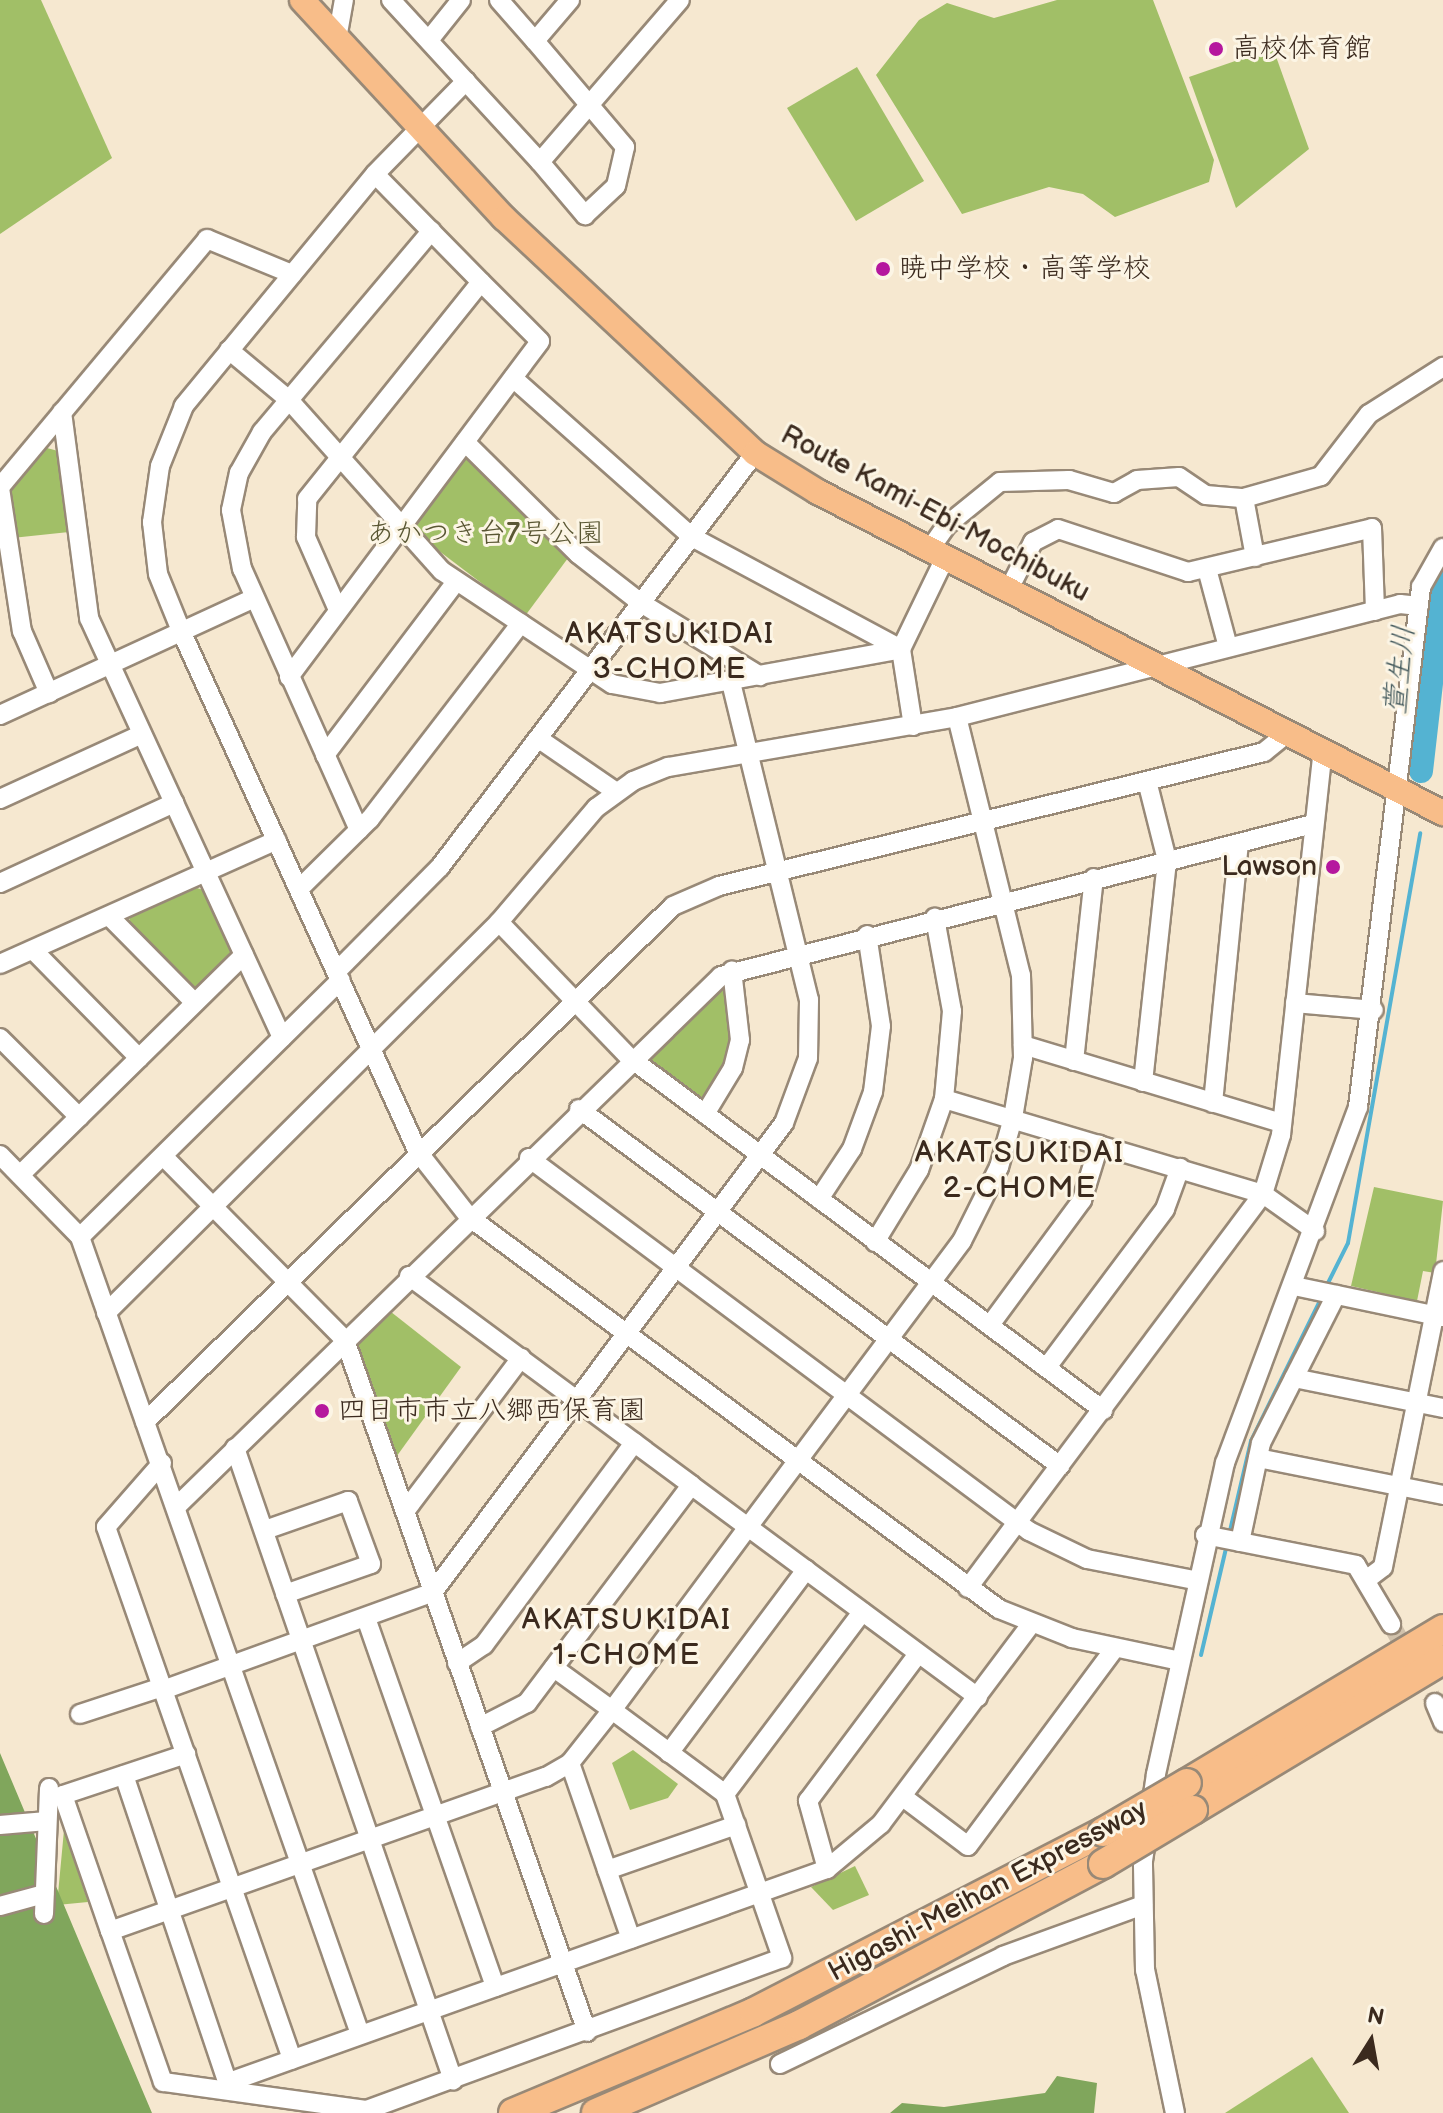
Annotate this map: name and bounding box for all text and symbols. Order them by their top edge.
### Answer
place label: 高校体育館 [1232,32,1372,66]
marker: 高校体育館 [1207,40,1225,58]
place label: 暁中学校・高等学校 [899,252,1151,286]
marker: 暁中学校・高等学校 [874,260,892,278]
street label: Route Kami-Ebi-Mochibuku [775,418,1095,610]
park label: あかつき台7号公園 [366,517,604,551]
district label: AKATSUKIDAI 3-CHOME [565,616,775,686]
water label: 萱生川 [1377,623,1423,717]
place label: Lawson [1222,850,1317,884]
marker: Lawson [1324,858,1342,876]
district label: AKATSUKIDAI 2-CHOME [915,1135,1125,1206]
place label: 四日市市立八郷西保育園 [338,1394,646,1428]
marker: 四日市市立八郷西保育園 [313,1402,331,1420]
district label: AKATSUKIDAI 1-CHOME [522,1602,732,1672]
street label: Higashi-Meihan Expressway [823,1793,1153,1989]
north arrow [1331,2001,1411,2081]
text: N [1365,2002,1386,2032]

